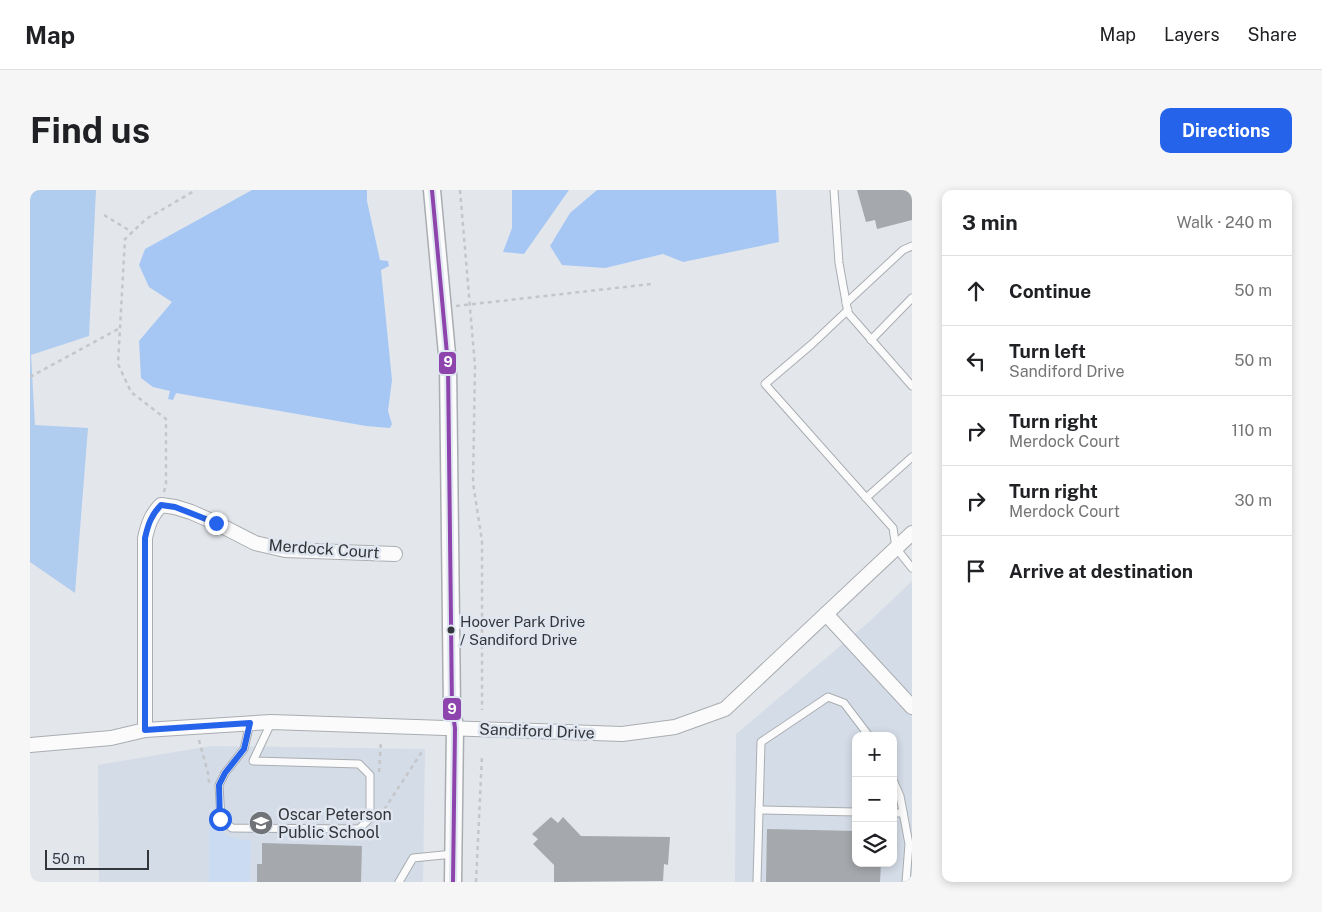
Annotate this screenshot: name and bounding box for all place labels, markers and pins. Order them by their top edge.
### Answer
place label: Hoover Park Drive / Sandiford Drive [460,613,585,648]
marker: Hoover Park Drive / Sandiford Drive [446,625,456,635]
place label: Oscar Peterson Public School [278,805,392,842]
school or university icon: Oscar Peterson Public School [248,810,274,836]

